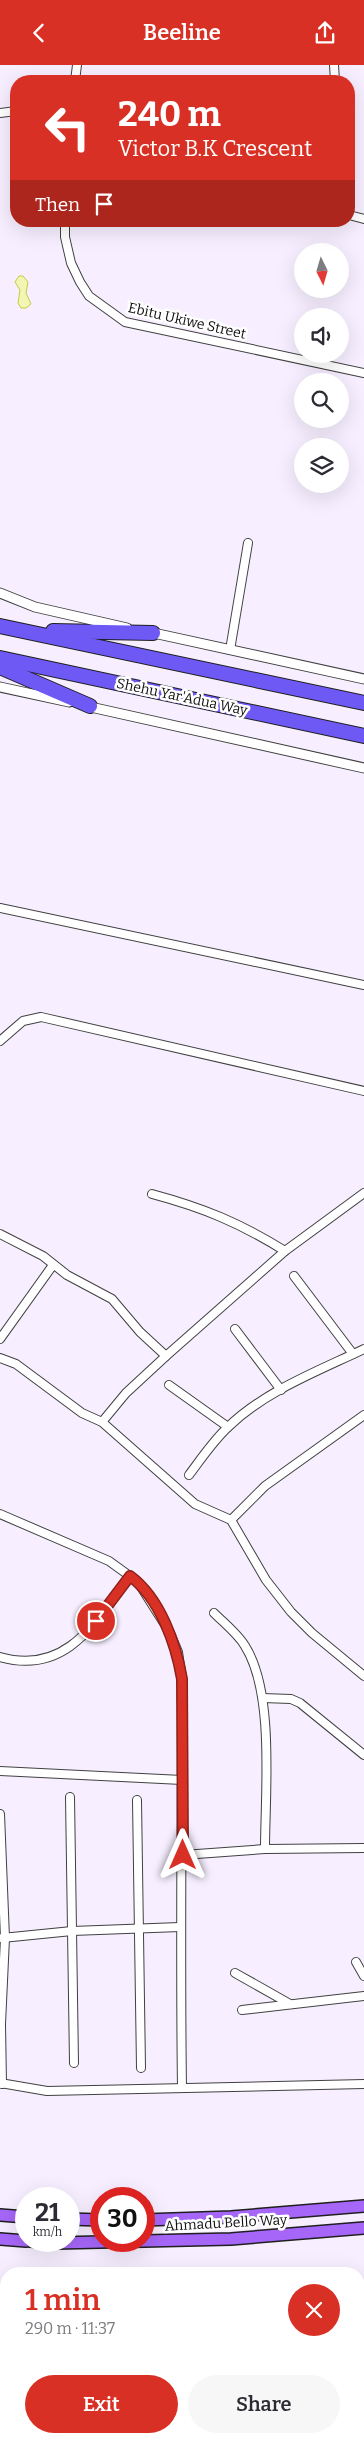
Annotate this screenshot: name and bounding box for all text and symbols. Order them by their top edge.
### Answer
icon: back [25,19,53,47]
text: Beeline [143,19,221,46]
icon: share [311,19,339,47]
text: 240 m [118,93,221,135]
icon: left [35,95,100,160]
text: Victor B.K Crescent [118,135,312,162]
icon: arrive [90,190,118,218]
text: Then [35,193,80,216]
north arrow [294,243,349,297]
map controls [294,243,349,493]
street label: Ebitu Ukiwe Street [126,299,248,343]
button: sound [294,308,349,363]
button: search [294,373,349,428]
button: layers [294,438,349,493]
street label: Shehu Yar'Adua Way [115,675,250,719]
pin [75,1600,117,1642]
icon: arrive [82,1607,110,1635]
position arrow [156,1828,208,1880]
speed limit sign: 30 [90,2187,155,2252]
text: 21 [35,2198,60,2228]
street label: Ahmadu Bello Way [164,2211,288,2235]
text: km/h [33,2225,62,2239]
text: 1 min [25,2282,100,2318]
button: close [288,2284,340,2336]
text: 290 m · 11:37 [25,2319,115,2338]
button: Exit [25,2375,178,2433]
button: Share [188,2375,340,2433]

